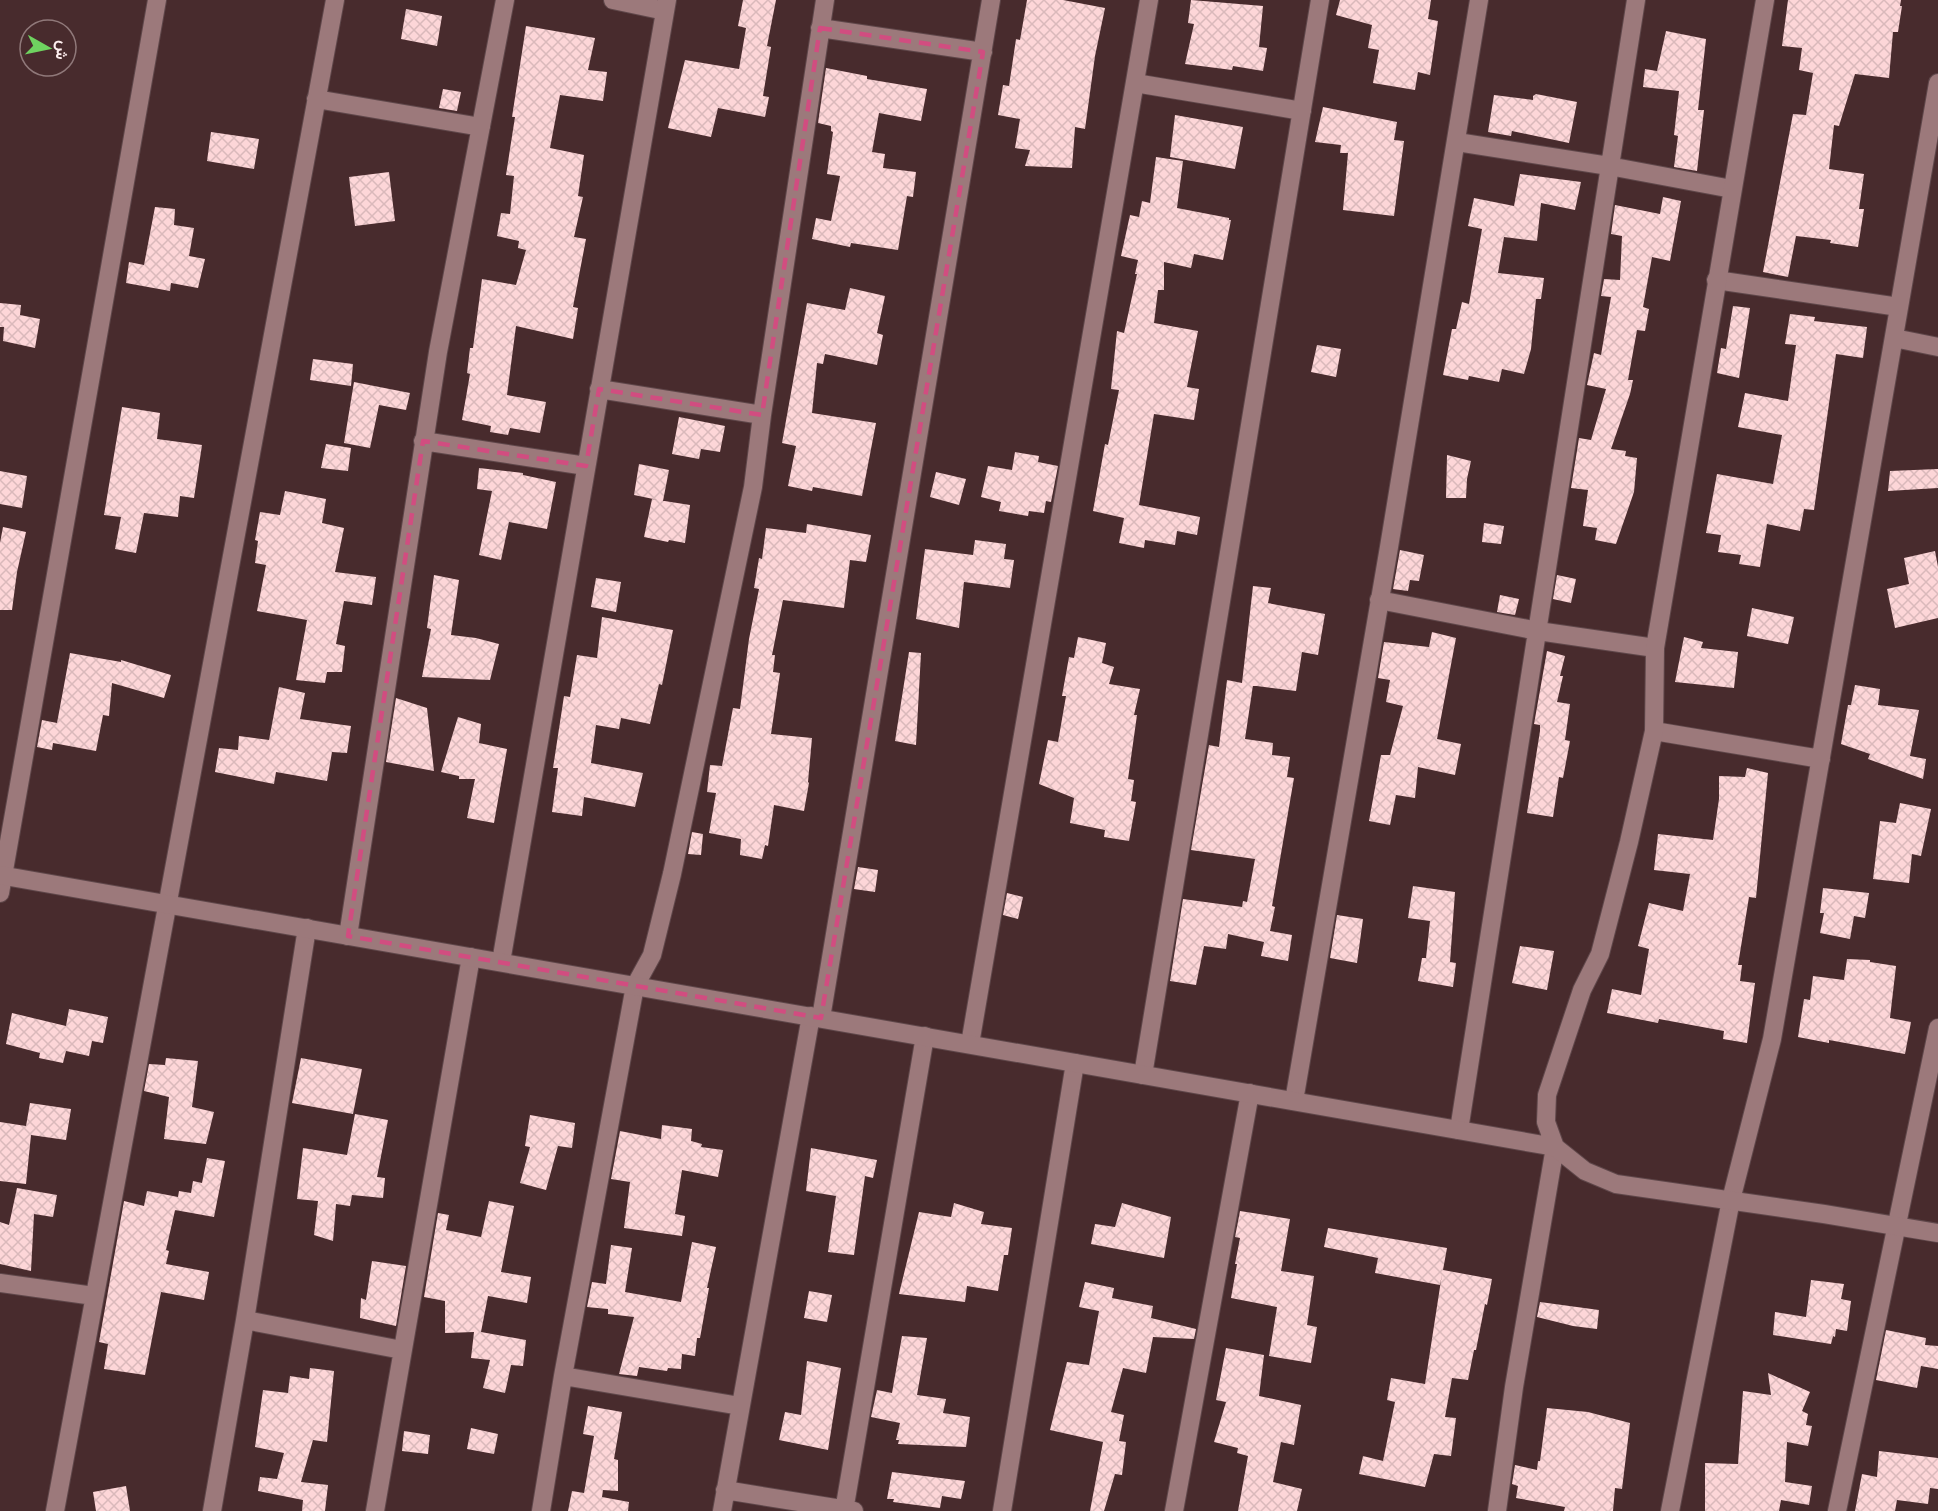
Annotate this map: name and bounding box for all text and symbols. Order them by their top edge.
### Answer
north arrow [18,18,78,78]
text: ش [51,39,74,61]

